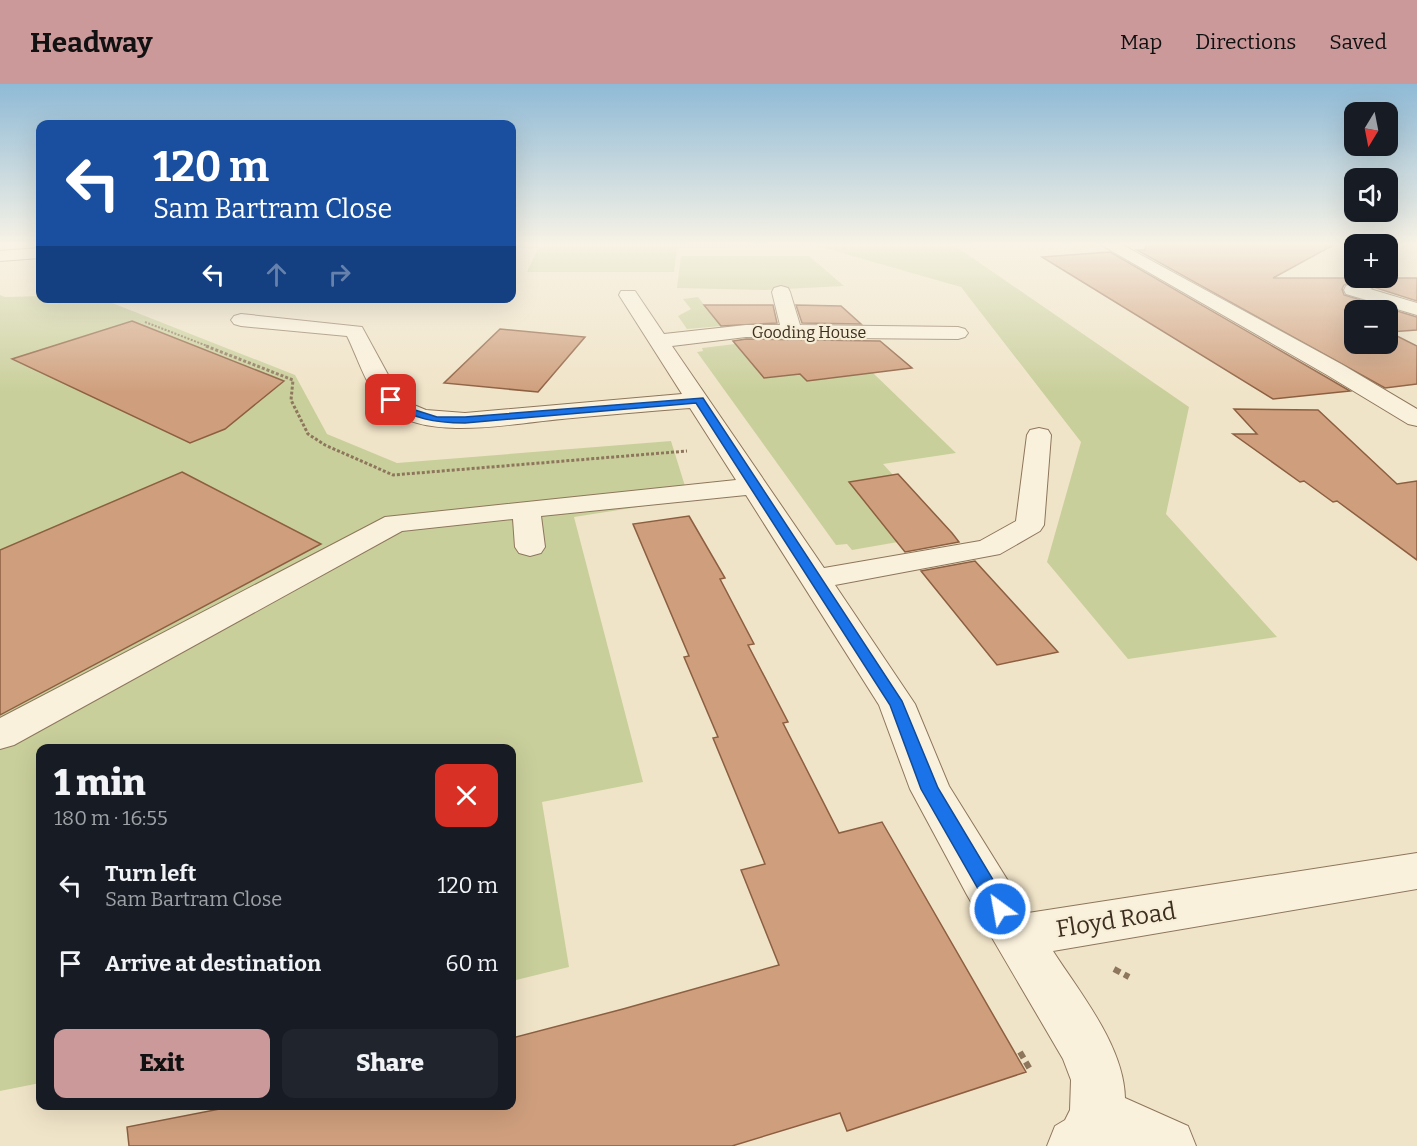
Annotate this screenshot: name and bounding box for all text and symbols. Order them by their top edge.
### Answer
text: Headway [30,26,153,59]
text: Map [1120,29,1162,55]
text: Directions [1195,29,1296,55]
text: Saved [1329,29,1387,55]
north arrow [1344,102,1398,156]
map controls [1344,102,1398,354]
text: 120 m [153,142,269,192]
icon: left [54,144,132,222]
button: sound [1344,168,1398,222]
text: Sam Bartram Close [153,193,392,225]
button: + [1344,234,1398,288]
icon: left [197,258,230,291]
icon: ahead [260,258,293,291]
icon: right [323,258,356,291]
button: − [1344,300,1398,354]
street label: Gooding House [752,323,866,342]
pin [365,374,416,425]
icon: arrive [374,383,407,416]
text: 1 min [54,761,146,805]
button: close [435,764,498,827]
text: 180 m · 16:55 [54,806,168,830]
text: Turn left [105,860,197,887]
icon: left [54,869,87,902]
text: 120 m [438,872,498,899]
position arrow [968,877,1032,941]
text: Sam Bartram Close [105,887,282,911]
street label: Floyd Road [1054,897,1178,943]
icon: arrive [54,947,87,980]
text: Arrive at destination [105,950,321,977]
text: 60 m [446,950,498,977]
button: Exit [54,1029,270,1098]
button: Share [282,1029,498,1098]

